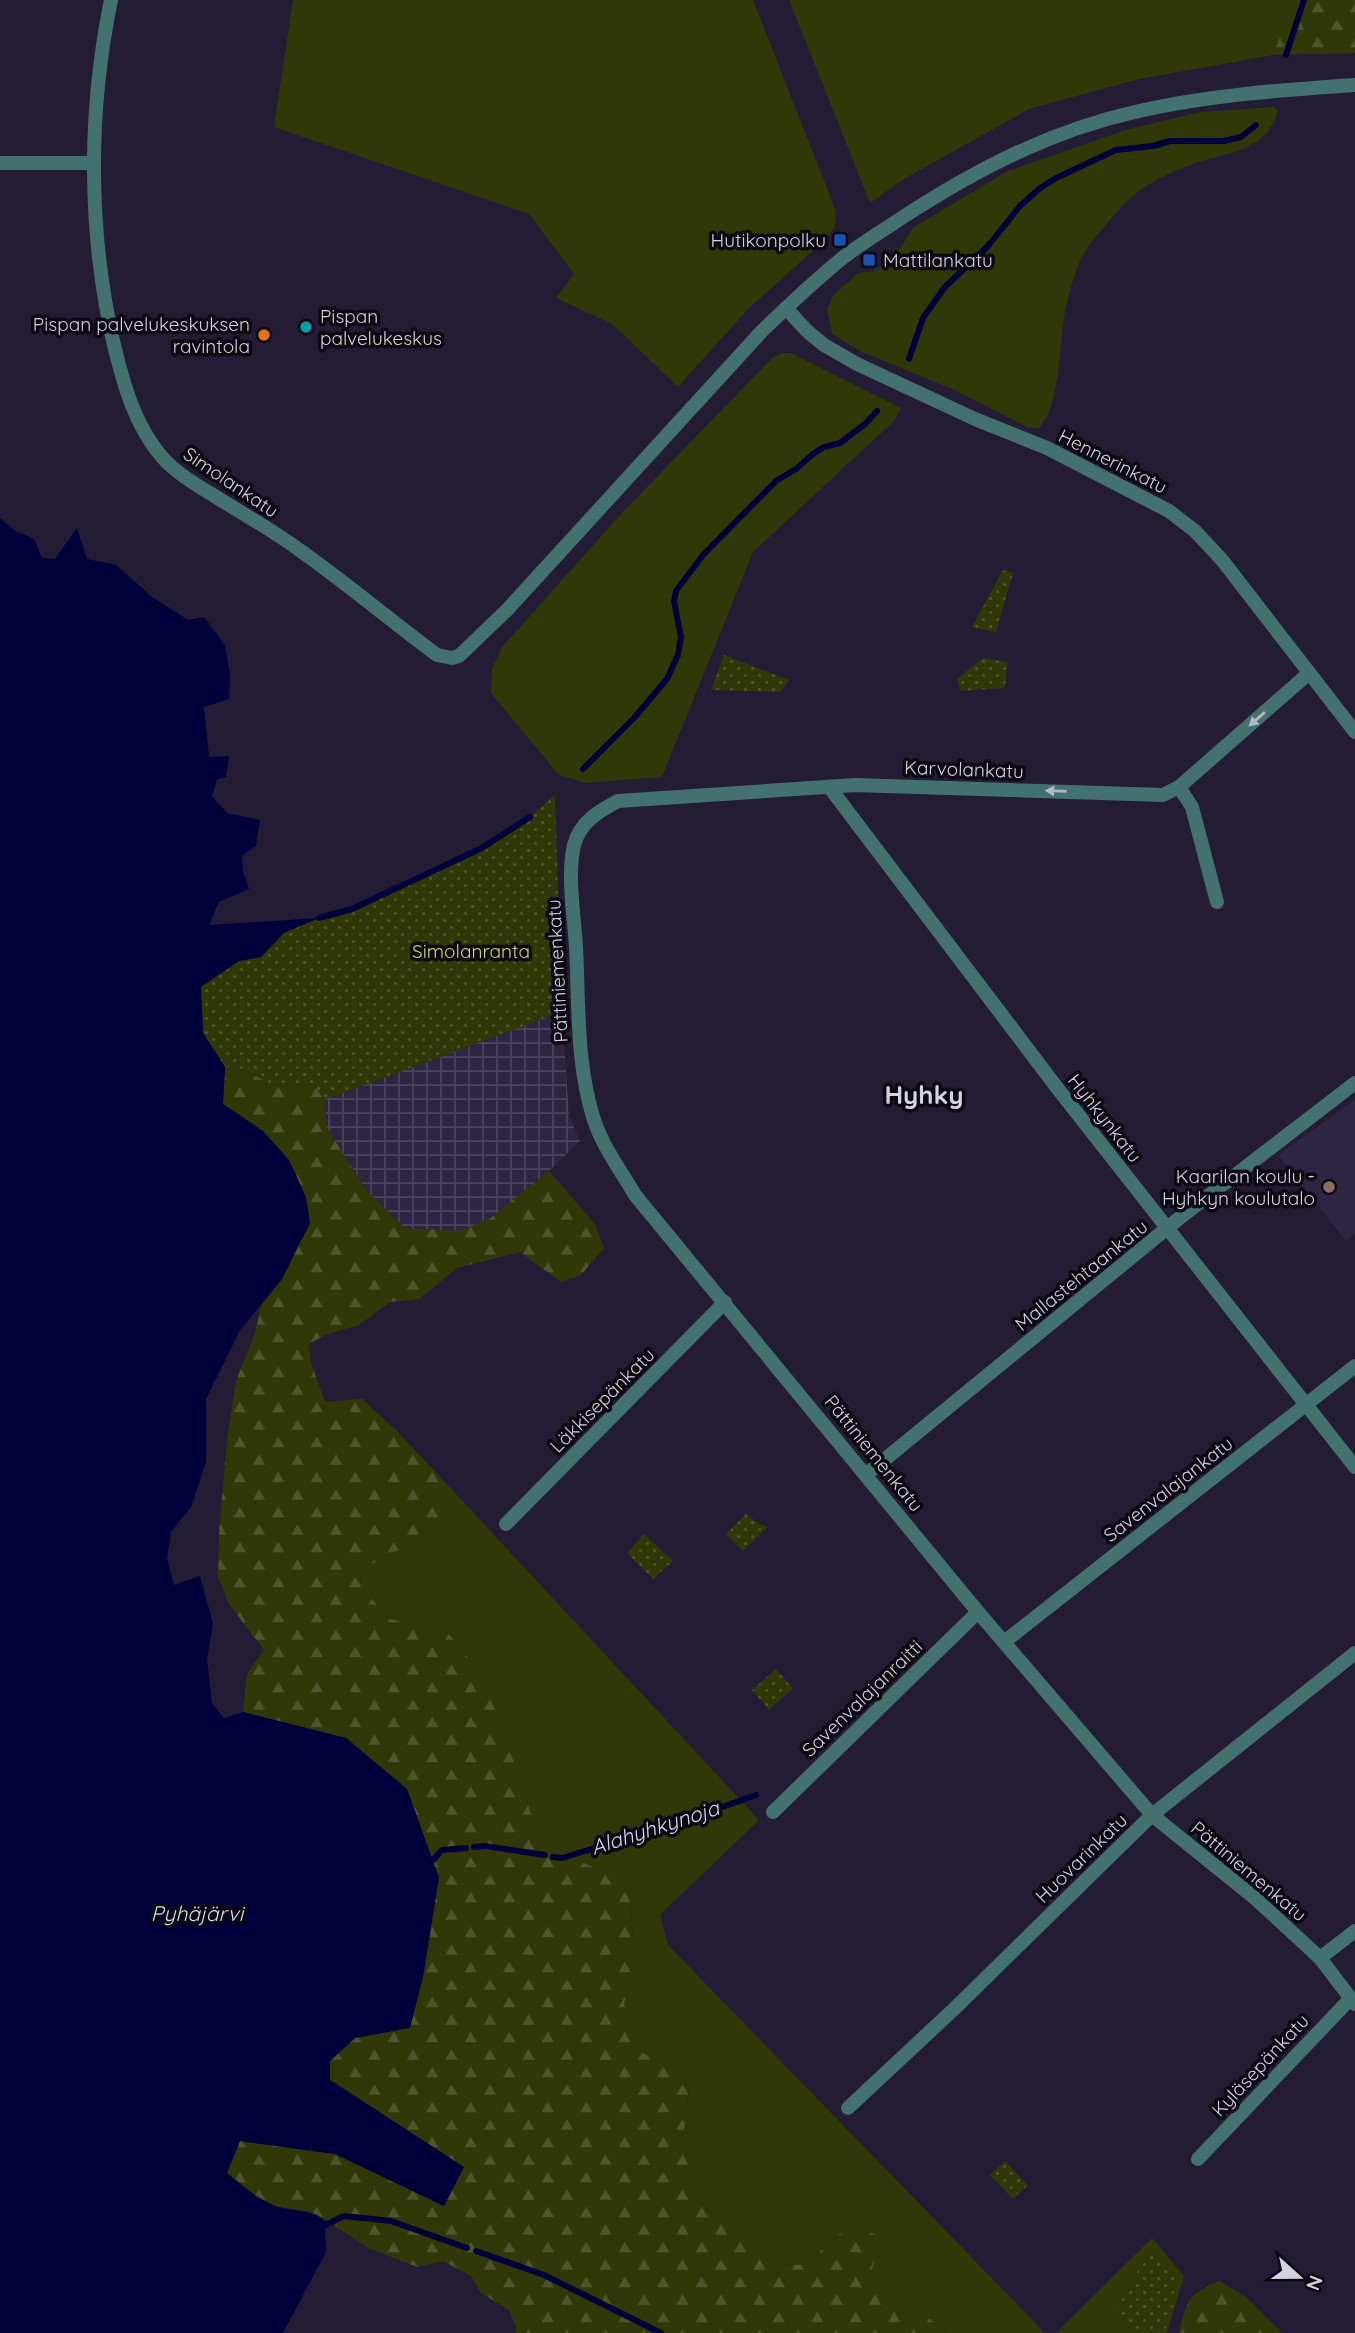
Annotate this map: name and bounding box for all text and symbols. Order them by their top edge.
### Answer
place label: Hutikonpolku [711,228,826,252]
marker: Hutikonpolku [832,232,848,248]
place label: Mattilankatu [883,248,993,272]
marker: Mattilankatu [861,252,877,268]
place label: Pispan palvelukeskus [320,304,442,350]
place label: Pispan palvelukeskuksen ravintola [33,312,250,358]
marker: Pispan palvelukeskus [298,319,314,335]
marker: Pispan palvelukeskuksen ravintola [256,327,272,343]
street label: Hennerinkatu [1055,423,1171,499]
street label: Simolankatu [179,441,283,523]
one-way arrow [1248,711,1265,726]
street label: Karvolankatu [904,755,1024,783]
one-way arrow [1045,786,1067,797]
street label: Pättiniemenkatu [541,899,573,1043]
park label: Simolanranta [412,939,530,963]
street label: Hyhkynkatu [1063,1069,1147,1167]
district label: Hyhky [884,1078,964,1111]
place label: Kaarilan koulu - Hyhkyn koulutalo [1162,1164,1315,1210]
marker: Kaarilan koulu - Hyhkyn koulutalo [1321,1179,1337,1195]
street label: Mallastehtaankatu [1010,1214,1152,1336]
street label: Läkkisepänkatu [545,1343,659,1457]
street label: Pättiniemenkatu [820,1390,928,1516]
street label: Savenvalajankatu [1099,1431,1237,1547]
street label: Savenvalajanraitti [797,1634,927,1762]
water label: Alahyhkynoja [587,1794,723,1860]
street label: Huovarinkatu [1030,1808,1132,1908]
street label: Pättiniemenkatu [1186,1816,1312,1926]
water label: Pyhäjärvi [151,1900,246,1926]
street label: Kyläsepänkatu [1206,2009,1314,2121]
north arrow [1264,2242,1334,2312]
text: N [1301,2272,1329,2294]

